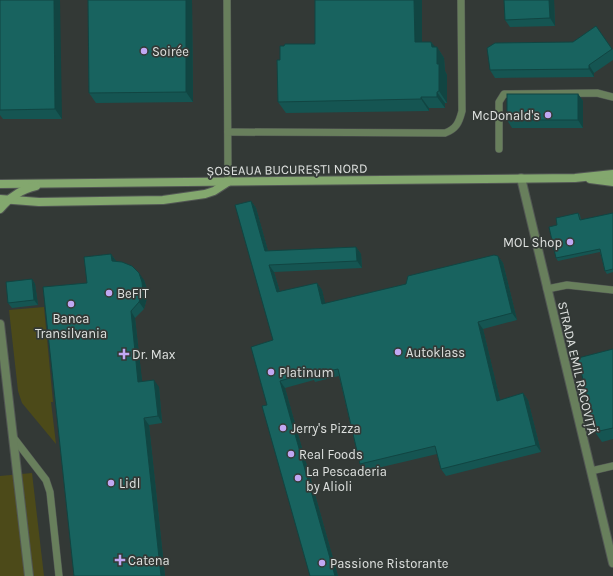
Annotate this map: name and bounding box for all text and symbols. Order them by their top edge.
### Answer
place label: Soirée [152,44,189,59]
marker: Soirée [139,46,149,56]
place label: McDonald's [472,108,540,123]
marker: McDonald's [543,110,553,120]
street label: ȘOSEAUA BUCUREȘTI NORD [206,161,368,178]
place label: MOL Shop [503,235,562,250]
marker: MOL Shop [565,237,575,247]
place label: BeFIT [117,286,149,301]
marker: BeFIT [104,288,114,298]
marker: Banca Transilvania [66,299,76,309]
street label: STRADA EMIL RACOVIȚĂ [554,300,600,437]
place label: Banca Transilvania [35,311,107,341]
place label: Autoklass [406,345,465,360]
place label: Dr. Max [132,347,176,362]
marker: Autoklass [393,347,403,357]
marker: Dr. Max [119,349,129,359]
place label: Platinum [279,365,334,380]
marker: Platinum [266,367,276,377]
place label: Jerry's Pizza [291,421,361,436]
marker: Jerry's Pizza [278,423,288,433]
place label: Real Foods [299,447,363,462]
marker: Real Foods [286,449,296,459]
place label: La Pescaderia by Alioli [306,464,387,494]
marker: La Pescaderia by Alioli [293,473,303,483]
place label: Lidl [119,476,140,491]
marker: Lidl [106,478,116,488]
place label: Catena [128,553,170,568]
marker: Catena [115,555,125,565]
place label: Passione Ristorante [330,556,449,571]
marker: Passione Ristorante [317,558,327,568]

